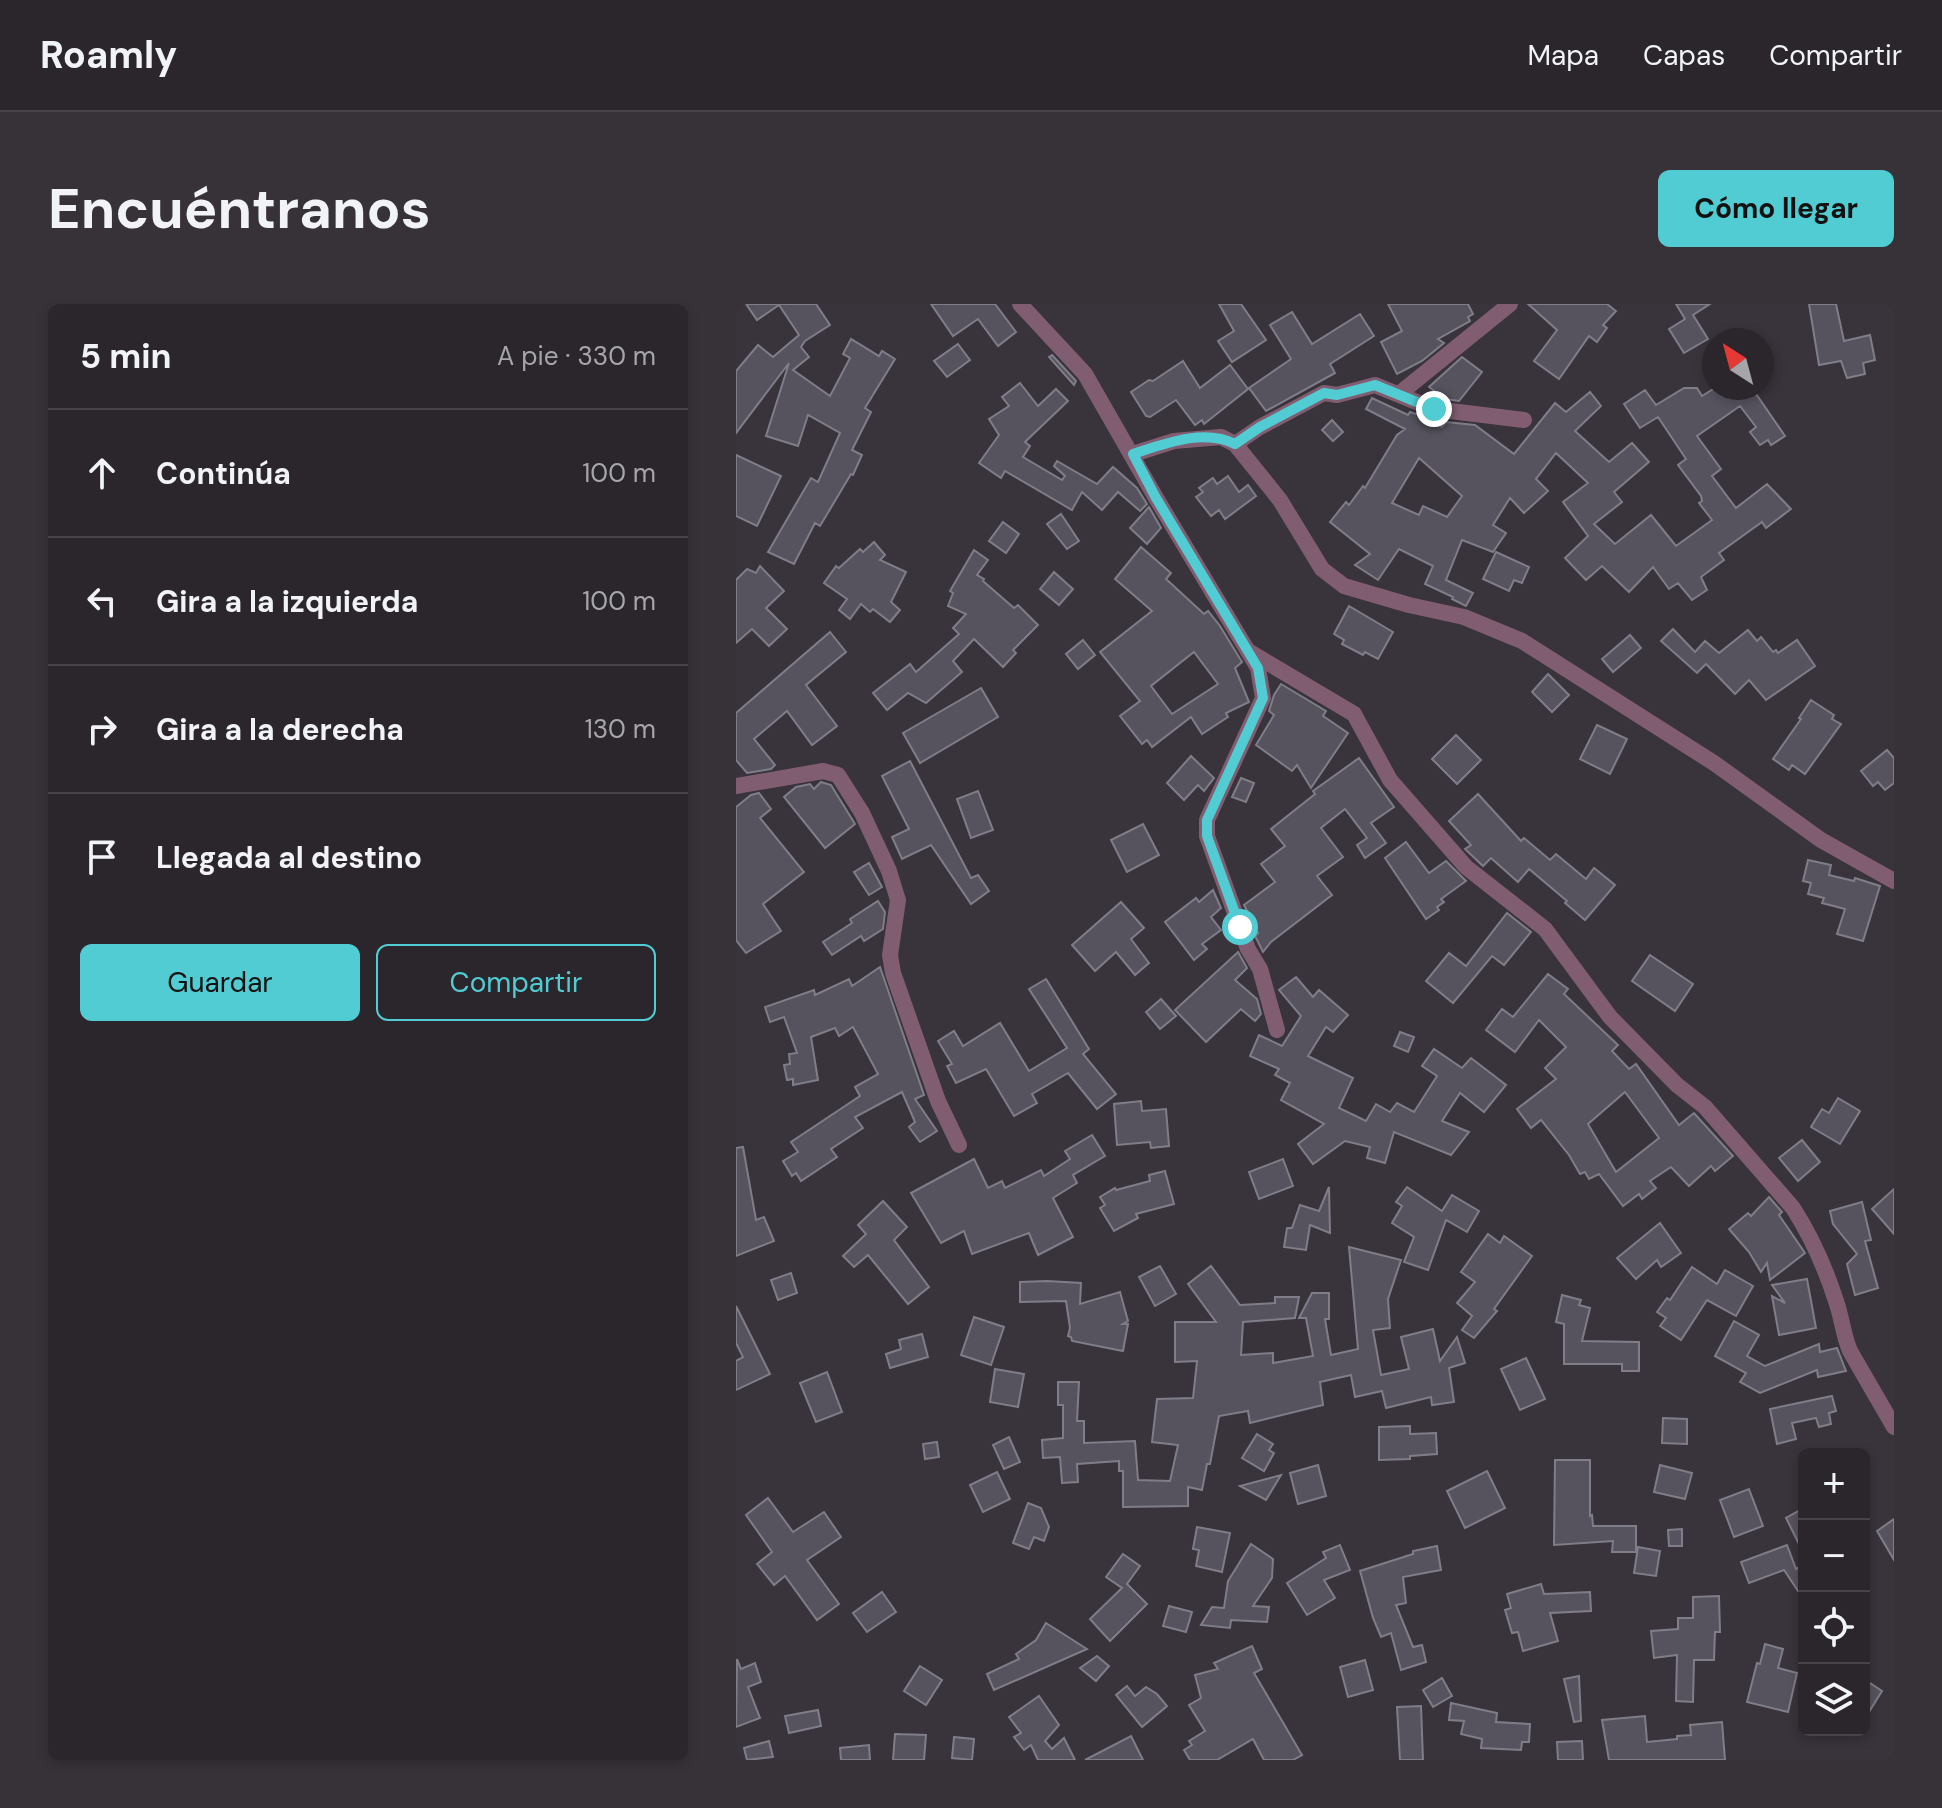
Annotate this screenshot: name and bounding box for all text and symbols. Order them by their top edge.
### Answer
text: Roamly [40,30,177,80]
text: Mapa [1528,37,1599,74]
text: Capas [1643,37,1725,74]
text: Compartir [1769,37,1902,74]
button: Cómo llegar [1658,170,1894,247]
text: Encuéntranos [48,172,430,245]
north arrow [1702,328,1774,400]
text: 5 min [80,334,171,379]
text: A pie · 330 m [497,339,656,373]
route end [1416,391,1452,427]
icon: ahead [80,451,124,495]
text: Continúa [156,454,291,493]
text: 100 m [582,456,656,490]
icon: left [80,579,124,623]
text: Gira a la izquierda [156,582,418,621]
text: 100 m [582,584,656,618]
icon: right [80,707,124,751]
text: Gira a la derecha [156,710,404,749]
text: 130 m [585,712,656,746]
icon: arrive [80,835,124,879]
text: Llegada al destino [156,838,422,877]
route start [1222,909,1258,945]
button: Guardar [80,944,360,1021]
button: Compartir [376,944,656,1021]
map controls [1798,1448,1870,1736]
button: + [1798,1448,1870,1520]
button: − [1798,1520,1870,1592]
button: locate [1798,1592,1870,1664]
button: layers [1798,1664,1870,1736]

